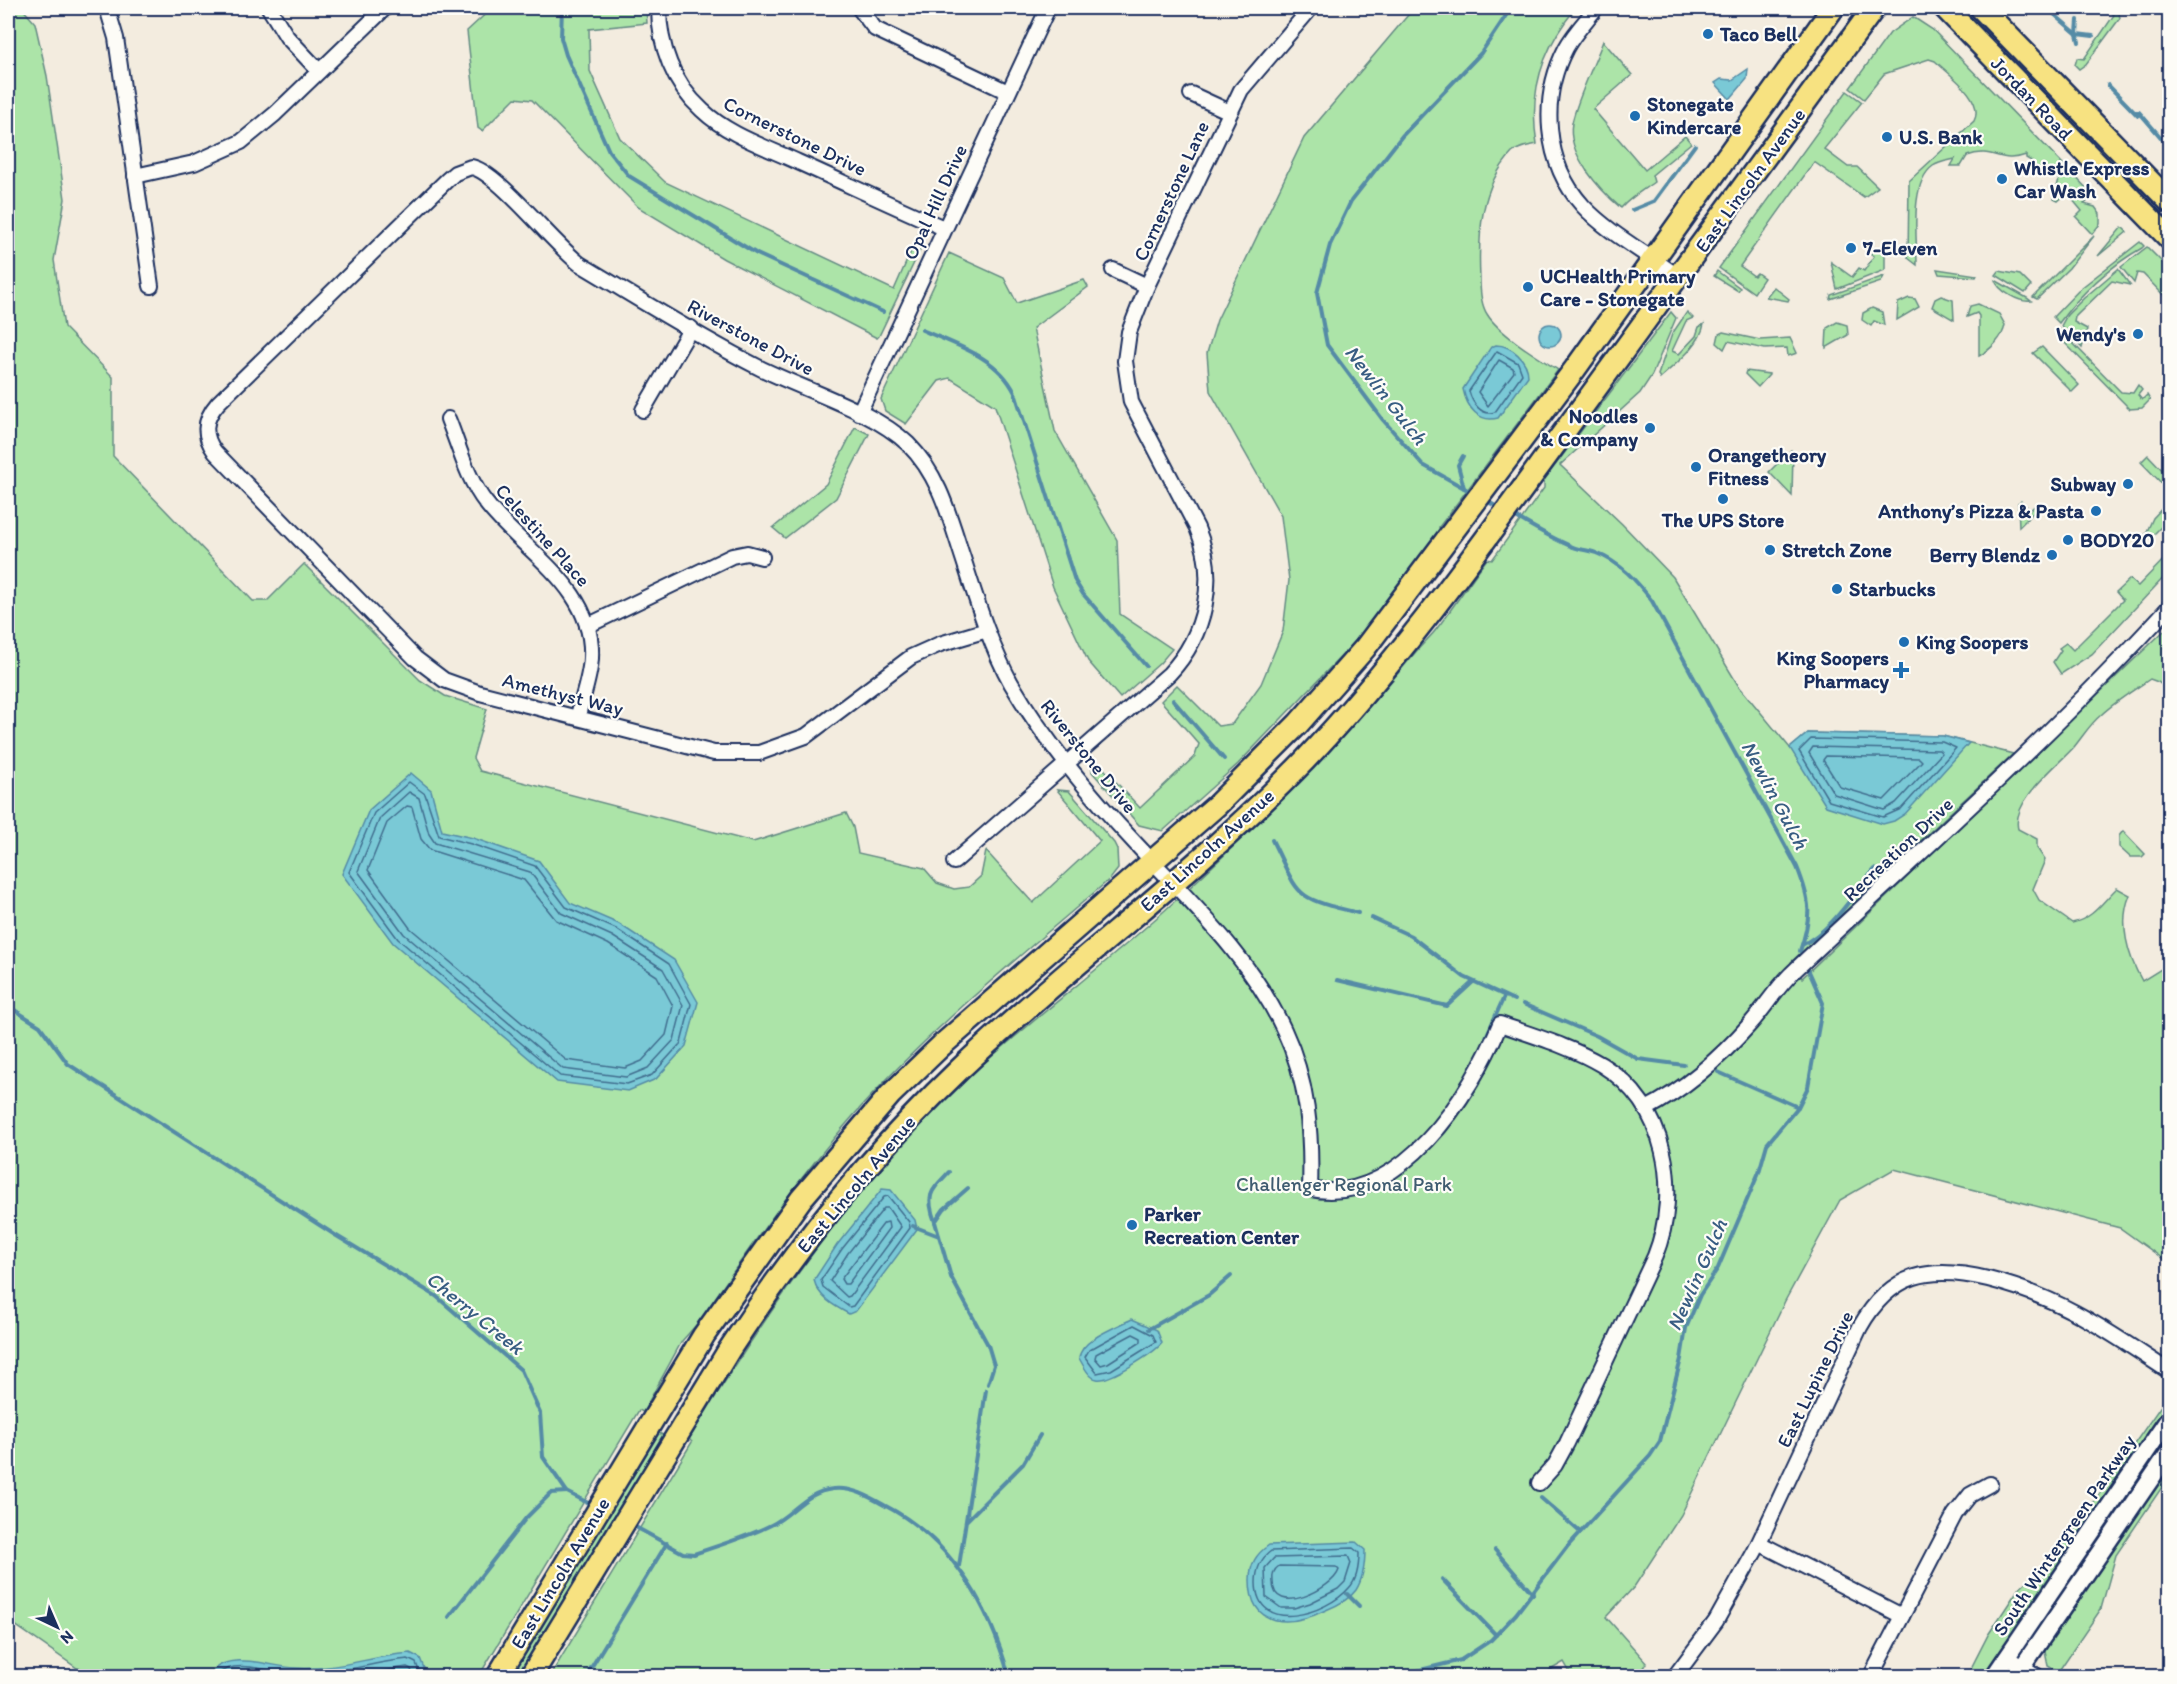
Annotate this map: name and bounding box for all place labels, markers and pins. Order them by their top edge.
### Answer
place label: Taco Bell [1719,22,1798,46]
marker: Taco Bell [1701,27,1715,41]
place label: Stonegate Kindercare [1647,92,1742,139]
marker: Stonegate Kindercare [1628,109,1642,123]
place label: U.S. Bank [1899,125,1983,149]
marker: U.S. Bank [1880,130,1894,144]
place label: Whistle Express Car Wash [2014,156,2150,203]
marker: Whistle Express Car Wash [1995,172,2009,186]
place label: 7-Eleven [1862,236,1938,260]
marker: 7-Eleven [1844,241,1858,255]
place label: UCHealth Primary Care - Stonegate [1540,264,1696,312]
marker: UCHealth Primary Care - Stonegate [1521,280,1535,294]
place label: Wendy's [2056,322,2126,347]
marker: Wendy's [2131,327,2145,341]
place label: Noodles & Company [1540,404,1639,452]
marker: Noodles & Company [1643,421,1657,435]
place label: Orangetheory Fitness [1708,443,1827,490]
marker: Orangetheory Fitness [1689,460,1703,474]
place label: Subway [2050,472,2117,497]
marker: Subway [2121,477,2135,491]
marker: The UPS Store [1716,492,1730,506]
place label: Anthony’s Pizza & Pasta [1877,499,2085,524]
marker: Anthony’s Pizza & Pasta [2089,504,2103,518]
place label: The UPS Store [1661,508,1785,532]
place label: BODY20 [2080,528,2154,552]
marker: BODY20 [2061,533,2075,547]
place label: Stretch Zone [1782,538,1892,562]
marker: Stretch Zone [1763,543,1777,557]
place label: Berry Blendz [1929,543,2041,568]
marker: Berry Blendz [2045,548,2059,562]
place label: Starbucks [1849,577,1936,601]
marker: Starbucks [1830,582,1844,596]
place label: King Soopers [1916,630,2028,655]
marker: King Soopers [1897,635,1911,649]
place label: King Soopers Pharmacy [1777,646,1890,694]
marker: King Soopers Pharmacy [1894,663,1908,677]
place label: Parker Recreation Center [1144,1202,1300,1249]
marker: Parker Recreation Center [1125,1218,1139,1232]

